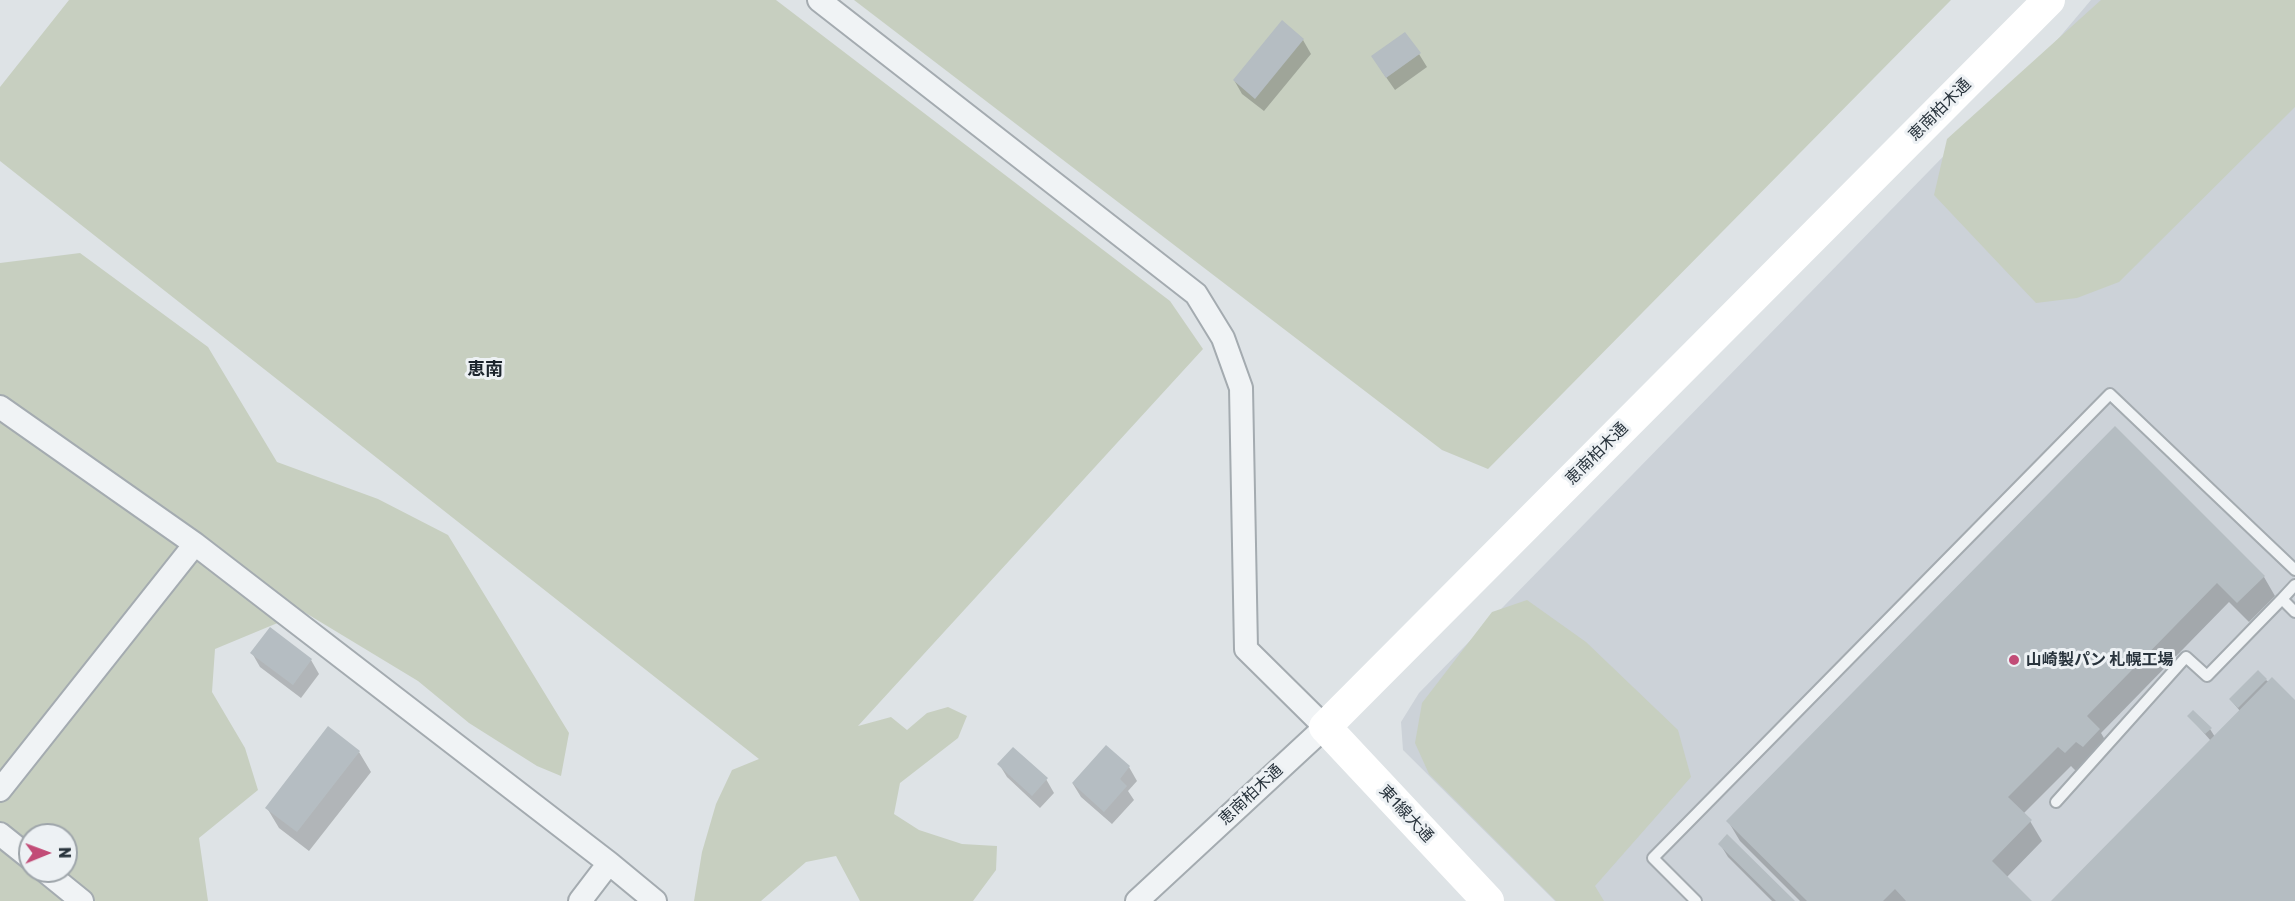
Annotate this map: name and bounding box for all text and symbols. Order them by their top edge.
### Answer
street label: 恵南柏木通 [1905,75,1975,145]
district label: 恵南 [467,359,503,381]
street label: 恵南柏木通 [1562,419,1632,489]
place label: 山崎製パン 札幌工場 [2026,650,2173,670]
marker: 山崎製パン 札幌工場 [2007,653,2021,667]
street label: 恵南柏木通 [1215,761,1287,829]
street label: 東1線大通 [1375,782,1437,846]
north arrow [18,823,78,883]
text: N [55,847,74,859]

